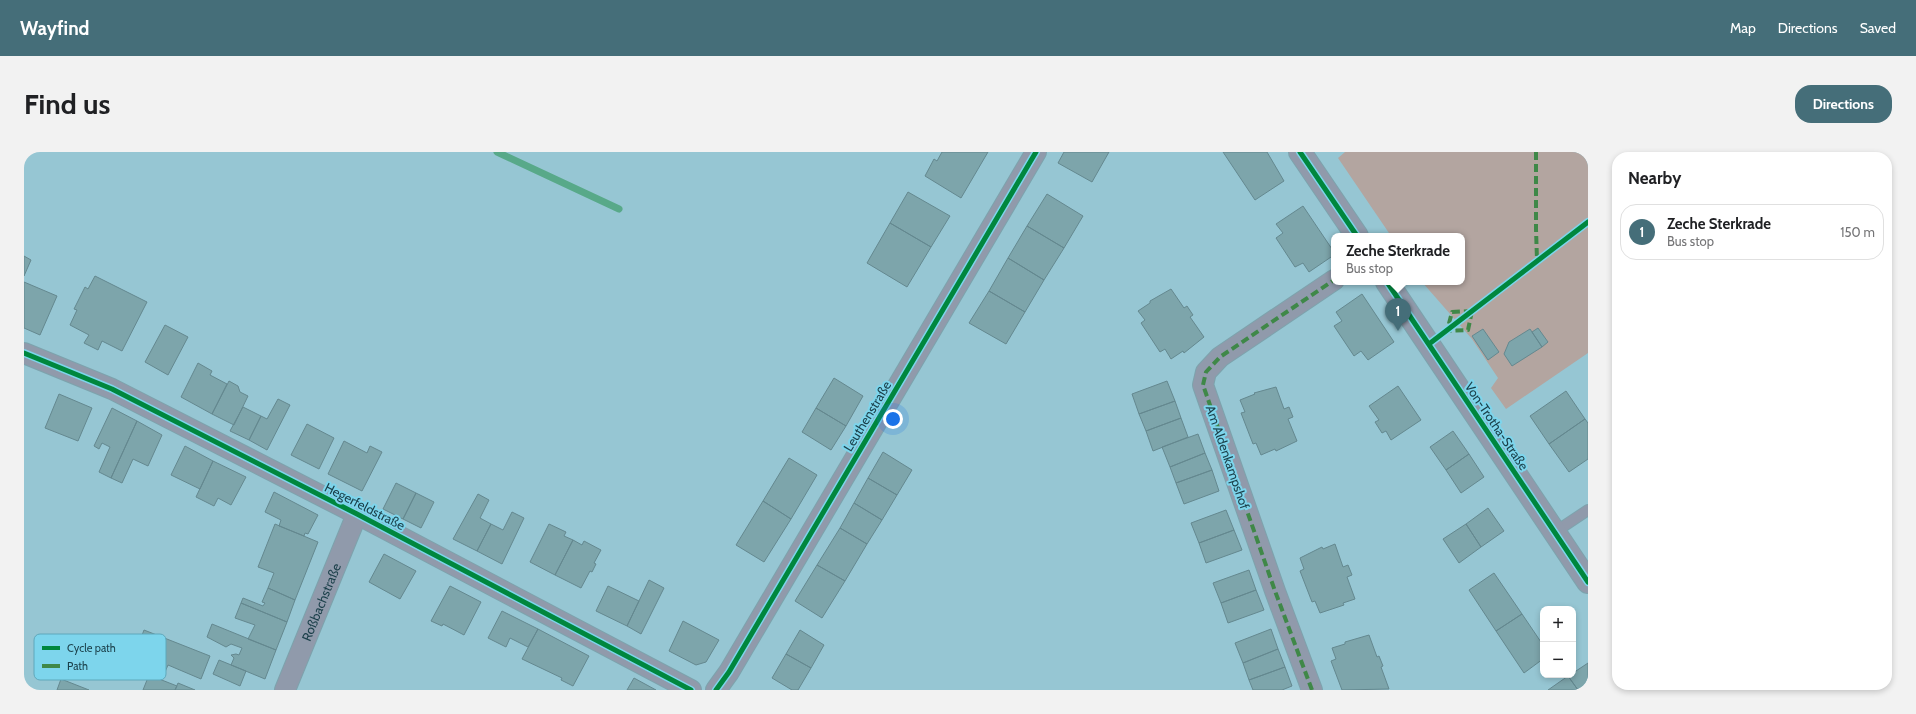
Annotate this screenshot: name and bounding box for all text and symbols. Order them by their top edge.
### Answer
text: Wayfind [20,17,89,40]
text: Map [1730,19,1756,37]
text: Directions [1778,19,1838,37]
text: Saved [1860,19,1896,37]
button: Directions [1795,85,1892,123]
text: Find us [24,87,110,121]
text: Nearby [1628,168,1681,188]
text: Zeche Sterkrade [1667,215,1771,233]
text: 1 [1640,224,1644,240]
text: 150 m [1840,224,1875,240]
popup [1331,233,1465,285]
text: Bus stop [1667,233,1714,249]
text: Zeche Sterkrade [1346,242,1450,260]
text: Bus stop [1346,260,1393,276]
pin: 1 [1385,298,1411,331]
street label: Leuthenstraße [840,378,894,454]
street label: Von-Trotha-Straße [1462,379,1532,473]
street label: Am Aldenkampshof [1203,403,1254,512]
your location [883,409,903,429]
street label: Hegerfeldstraße [322,479,408,533]
street label: Roßbachstraße [298,560,344,643]
map controls [1540,606,1576,678]
button: + [1540,606,1576,642]
legend [34,634,166,680]
text: Cycle path [67,641,116,655]
button: − [1540,642,1576,678]
text: Path [67,659,88,673]

